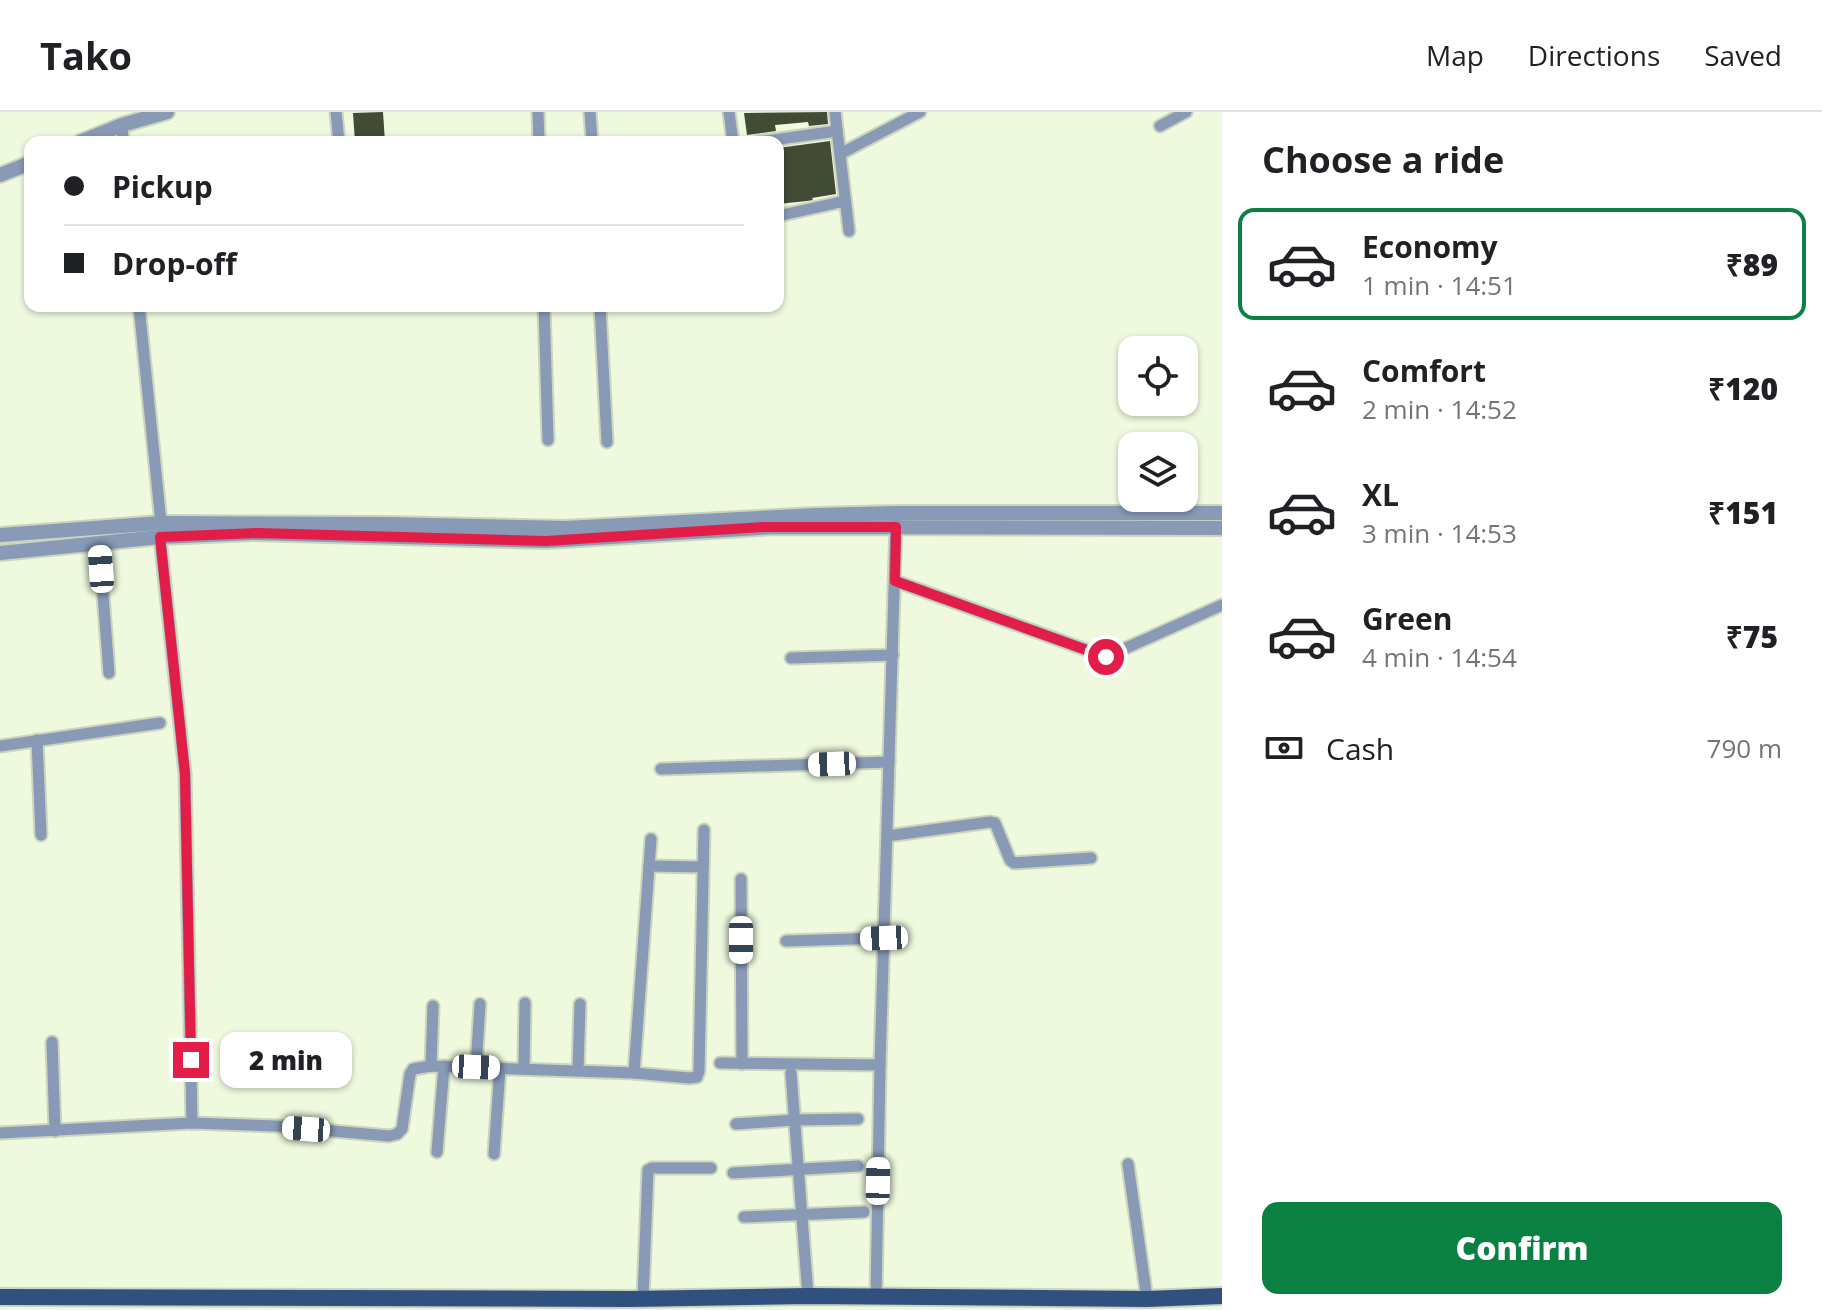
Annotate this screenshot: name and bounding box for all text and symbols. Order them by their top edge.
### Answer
text: Tako [40,29,132,81]
text: Map [1426,36,1484,74]
text: Directions [1528,36,1660,74]
text: Saved [1704,36,1782,74]
text: Choose a ride [1262,135,1504,184]
text: Pickup [112,166,213,207]
text: Economy [1362,226,1498,267]
icon: car [1266,228,1338,300]
text: Drop-off [112,243,237,284]
text: ₹89 [1726,244,1778,285]
text: 1 min · 14:51 [1362,267,1517,303]
map controls [1118,336,1198,512]
button: locate [1118,336,1198,416]
text: Comfort [1362,350,1486,391]
icon: car [1266,352,1338,424]
text: ₹120 [1708,368,1778,409]
text: 2 min · 14:52 [1362,391,1517,427]
button: layers [1118,432,1198,512]
text: XL [1362,474,1399,515]
icon: car [1266,476,1338,548]
text: ₹151 [1708,492,1778,533]
text: 3 min · 14:53 [1362,515,1517,551]
car [87,544,115,594]
text: Green [1362,598,1453,639]
icon: car [1266,600,1338,672]
text: ₹75 [1726,616,1778,657]
route start [1088,639,1124,675]
text: 4 min · 14:54 [1362,639,1517,675]
icon: cash [1262,726,1306,770]
text: Cash [1326,728,1394,769]
text: 790 m [1707,730,1782,766]
car [808,751,856,777]
car [729,916,753,964]
car [860,925,908,951]
callout: 2 min [219,1032,351,1088]
route end [173,1042,209,1078]
text: 2 min [249,1042,323,1078]
car [452,1054,500,1080]
car [281,1115,331,1143]
car [866,1157,890,1205]
button: Confirm [1262,1202,1782,1294]

